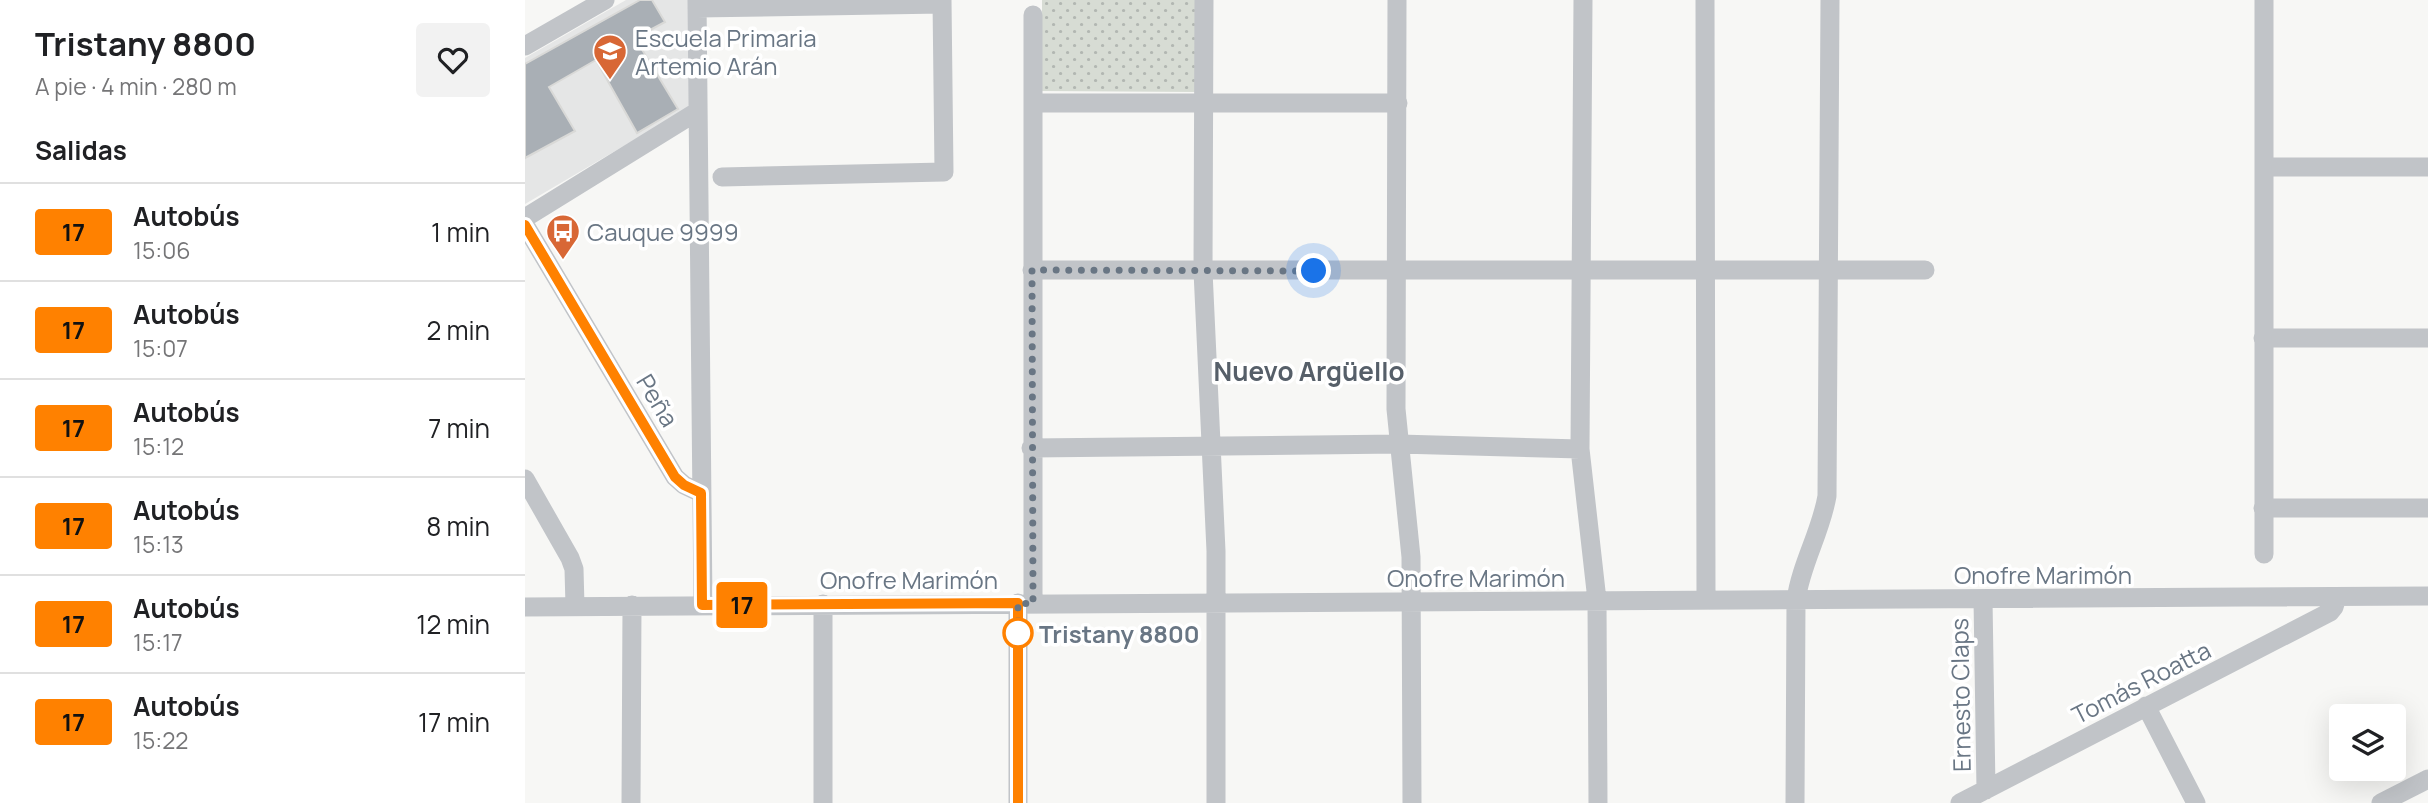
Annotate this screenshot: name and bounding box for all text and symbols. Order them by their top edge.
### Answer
text: Tristany 8800 [35,21,256,66]
place label: Escuela Primaria Artemio Arán [635,21,817,82]
button: heart [416,23,490,97]
school or university icon: Escuela Primaria Artemio Arán [591,32,629,81]
text: A pie · 4 min · 280 m [35,70,237,102]
text: Salidas [35,132,127,168]
text: Autobús [133,198,240,234]
bus stop icon: Cauque 9999 [544,212,582,261]
text: 1 min [431,214,490,250]
text: 17 [62,215,85,248]
place label: Cauque 9999 [587,215,739,248]
text: 15:06 [133,234,190,266]
your location [1296,253,1331,288]
text: Autobús [133,296,240,332]
text: 2 min [426,312,490,348]
text: 17 [62,313,85,346]
text: 15:07 [133,332,188,364]
district label: Nuevo Argüello [1213,353,1405,389]
street label: Peña [629,367,687,433]
text: Autobús [133,394,240,430]
text: 7 min [428,410,490,446]
text: 17 [62,411,85,444]
text: 15:12 [133,430,184,462]
text: Autobús [133,492,240,528]
text: 8 min [426,508,490,544]
text: 17 [62,509,85,542]
text: 15:13 [133,528,184,560]
street label: Onofre Marimón [1954,558,2132,591]
street label: Onofre Marimón [1387,561,1565,594]
street label: Onofre Marimón [820,563,998,596]
line badge: 17 [711,582,773,628]
text: 17 [730,588,754,621]
text: Autobús [133,590,240,626]
text: 12 min [416,606,490,642]
text: 17 [62,607,85,640]
place label: Tristany 8800 [1039,617,1200,650]
marker: Tristany 8800 [1003,618,1033,648]
street label: Ernesto Claps [1942,618,1978,772]
text: 15:17 [133,626,183,658]
street label: Tomás Roatta [2066,633,2216,731]
text: Autobús [133,688,240,724]
text: 17 min [418,704,490,740]
map controls [2329,704,2406,781]
button: layers [2329,704,2406,781]
text: 17 [62,705,85,738]
text: 15:22 [133,724,188,756]

